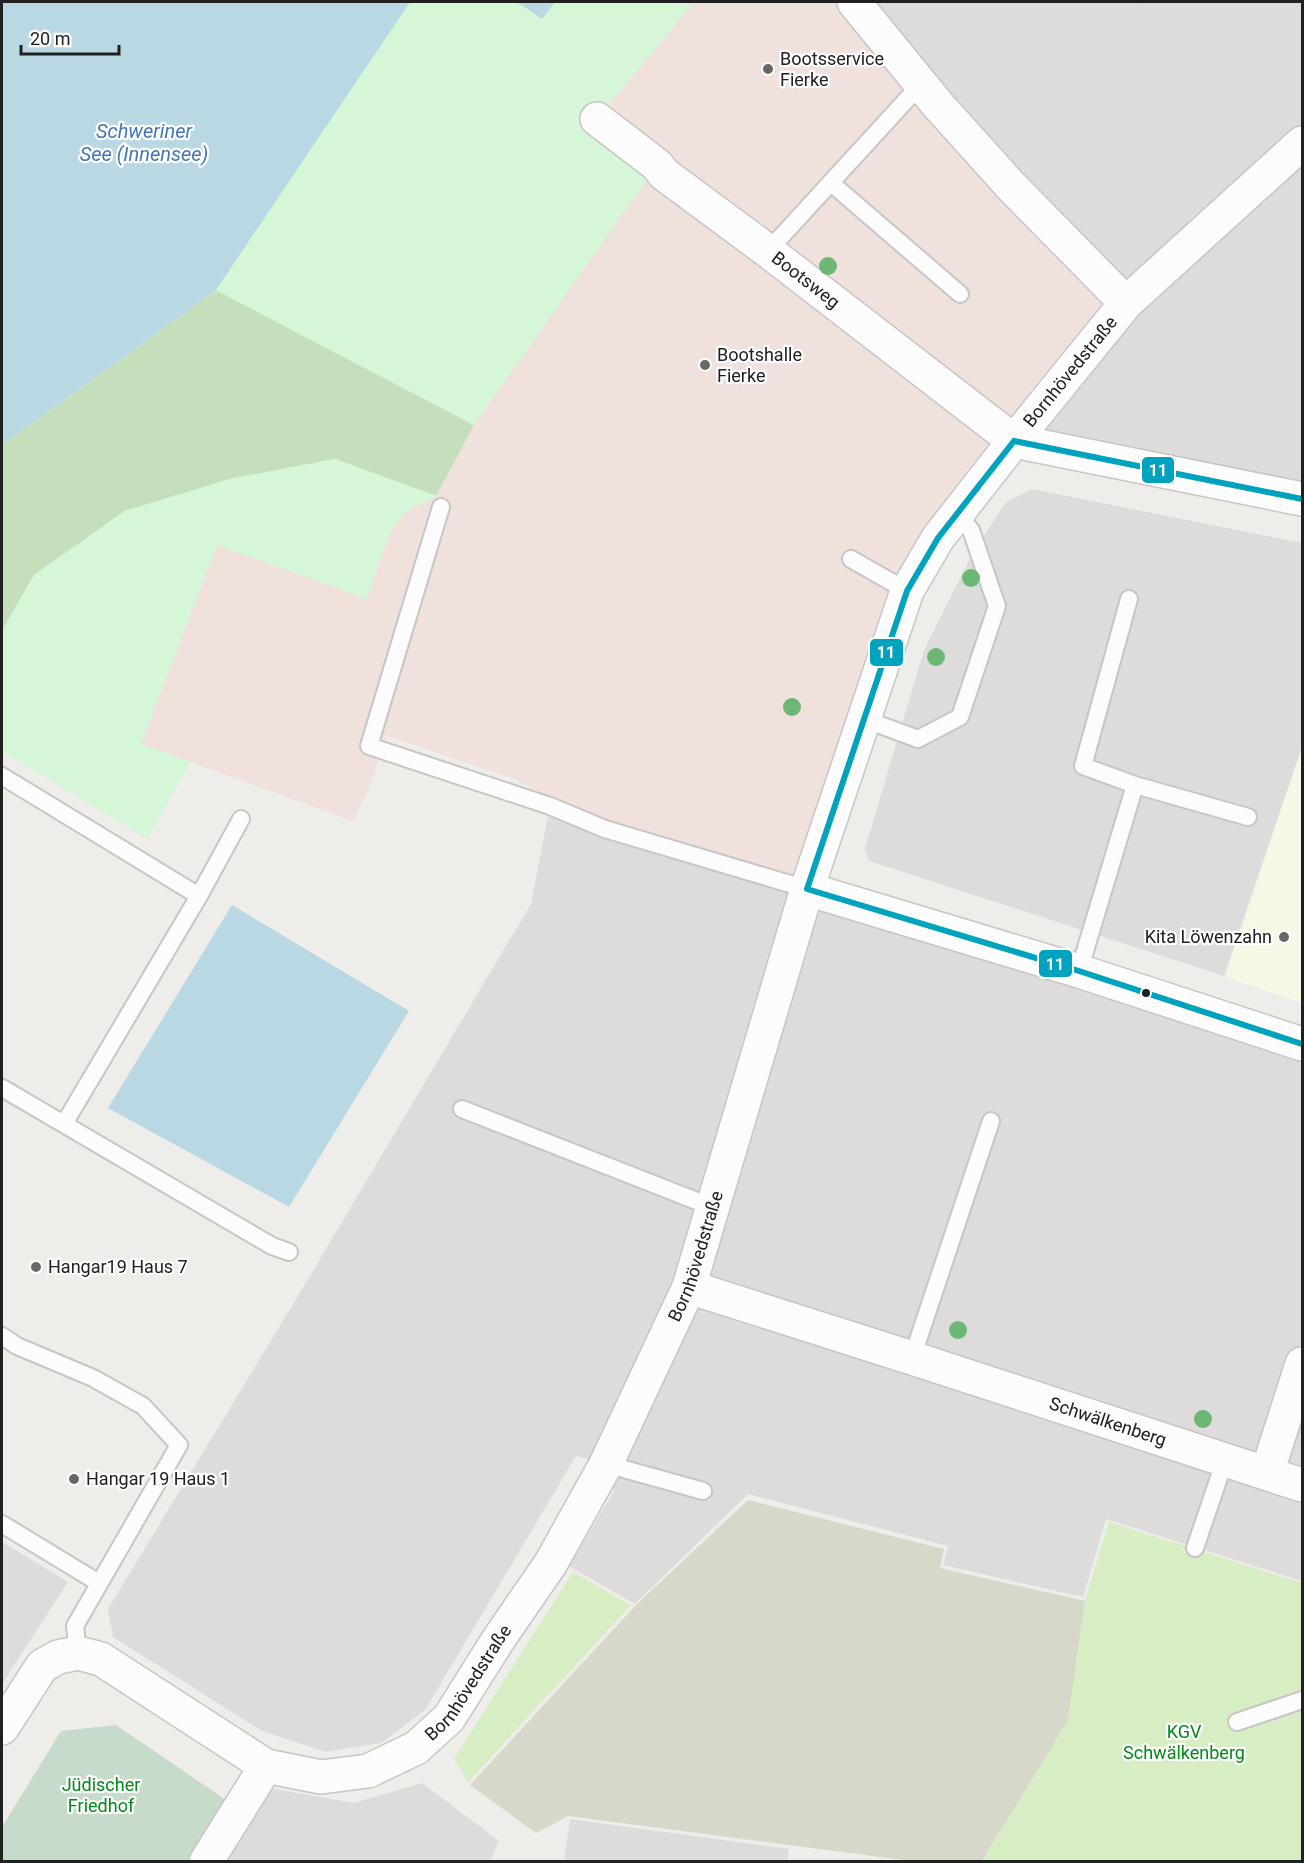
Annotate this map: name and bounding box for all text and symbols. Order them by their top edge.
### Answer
scale bar [21,18,118,56]
text: 20 m [30,28,70,49]
place label: Bootsservice Fierke [780,48,884,90]
marker: Bootsservice Fierke [761,62,775,76]
water label: Schweriner See (Innensee) [80,119,208,166]
street label: Bootsweg [768,247,844,312]
street label: Bornhövedstraße [1019,312,1121,431]
place label: Bootshalle Fierke [717,344,802,386]
marker: Bootshalle Fierke [698,358,712,372]
line badge: 11 [1141,456,1175,484]
text: 11 [1149,461,1167,480]
line badge: 11 [869,638,904,667]
text: 11 [877,643,895,662]
place label: Kita Löwenzahn [1145,926,1272,947]
marker: Kita Löwenzahn [1277,930,1291,944]
line badge: 11 [1038,949,1073,978]
text: 11 [1046,955,1064,974]
unlabelled marker [1140,987,1152,999]
street label: Bornhövedstraße [663,1188,727,1325]
place label: Hangar19 Haus 7 [48,1256,188,1277]
marker: Hangar19 Haus 7 [29,1260,43,1274]
street label: Schwälkenberg [1047,1392,1169,1450]
place label: Hangar 19 Haus 1 [86,1468,230,1489]
marker: Hangar 19 Haus 1 [67,1472,81,1486]
street label: Bornhövedstraße [420,1621,515,1745]
park label: KGV Schwälkenberg [1123,1721,1245,1763]
park label: Jüdischer Friedhof [62,1774,140,1816]

